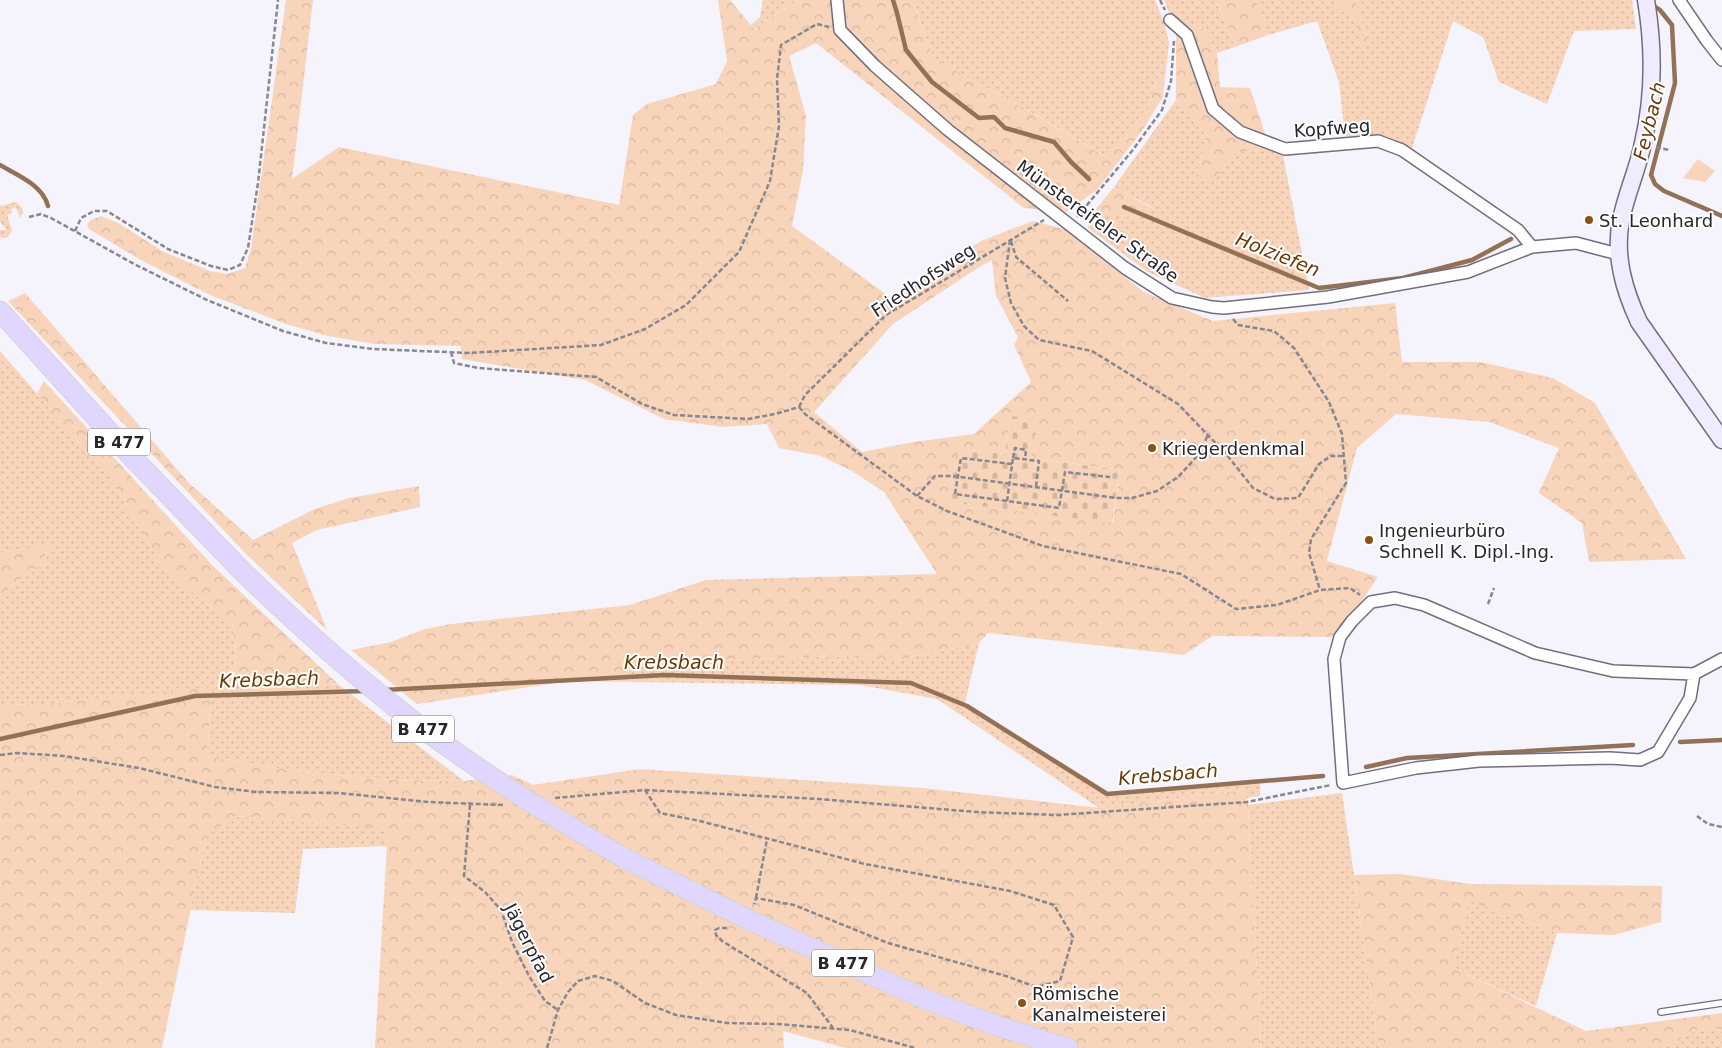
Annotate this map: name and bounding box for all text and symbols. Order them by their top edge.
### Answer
water label: Feybach [1629,79,1669,163]
street label: Kopfweg [1293,115,1371,141]
street label: Münstereifeler Straße [1013,155,1183,287]
place label: St. Leonhard [1599,210,1713,231]
marker: St. Leonhard [1583,214,1595,226]
water label: Holziefen [1233,227,1323,281]
street label: Friedhofsweg [867,239,979,321]
road number: B 477 [88,428,150,456]
place label: Kriegerdenkmal [1162,438,1305,459]
marker: Kriegerdenkmal [1146,442,1158,454]
place label: Ingenieurbüro Schnell K. Dipl.-Ing. [1379,520,1555,562]
marker: Ingenieurbüro Schnell K. Dipl.-Ing. [1363,534,1375,546]
water label: Krebsbach [624,651,724,673]
water label: Krebsbach [219,666,319,692]
road number: B 477 [392,716,454,742]
water label: Krebsbach [1117,759,1219,789]
street label: Jägerpfad [500,899,558,986]
road number: B 477 [812,950,874,976]
place label: Römische Kanalmeisterei [1032,983,1166,1025]
marker: Römische Kanalmeisterei [1016,997,1028,1009]

